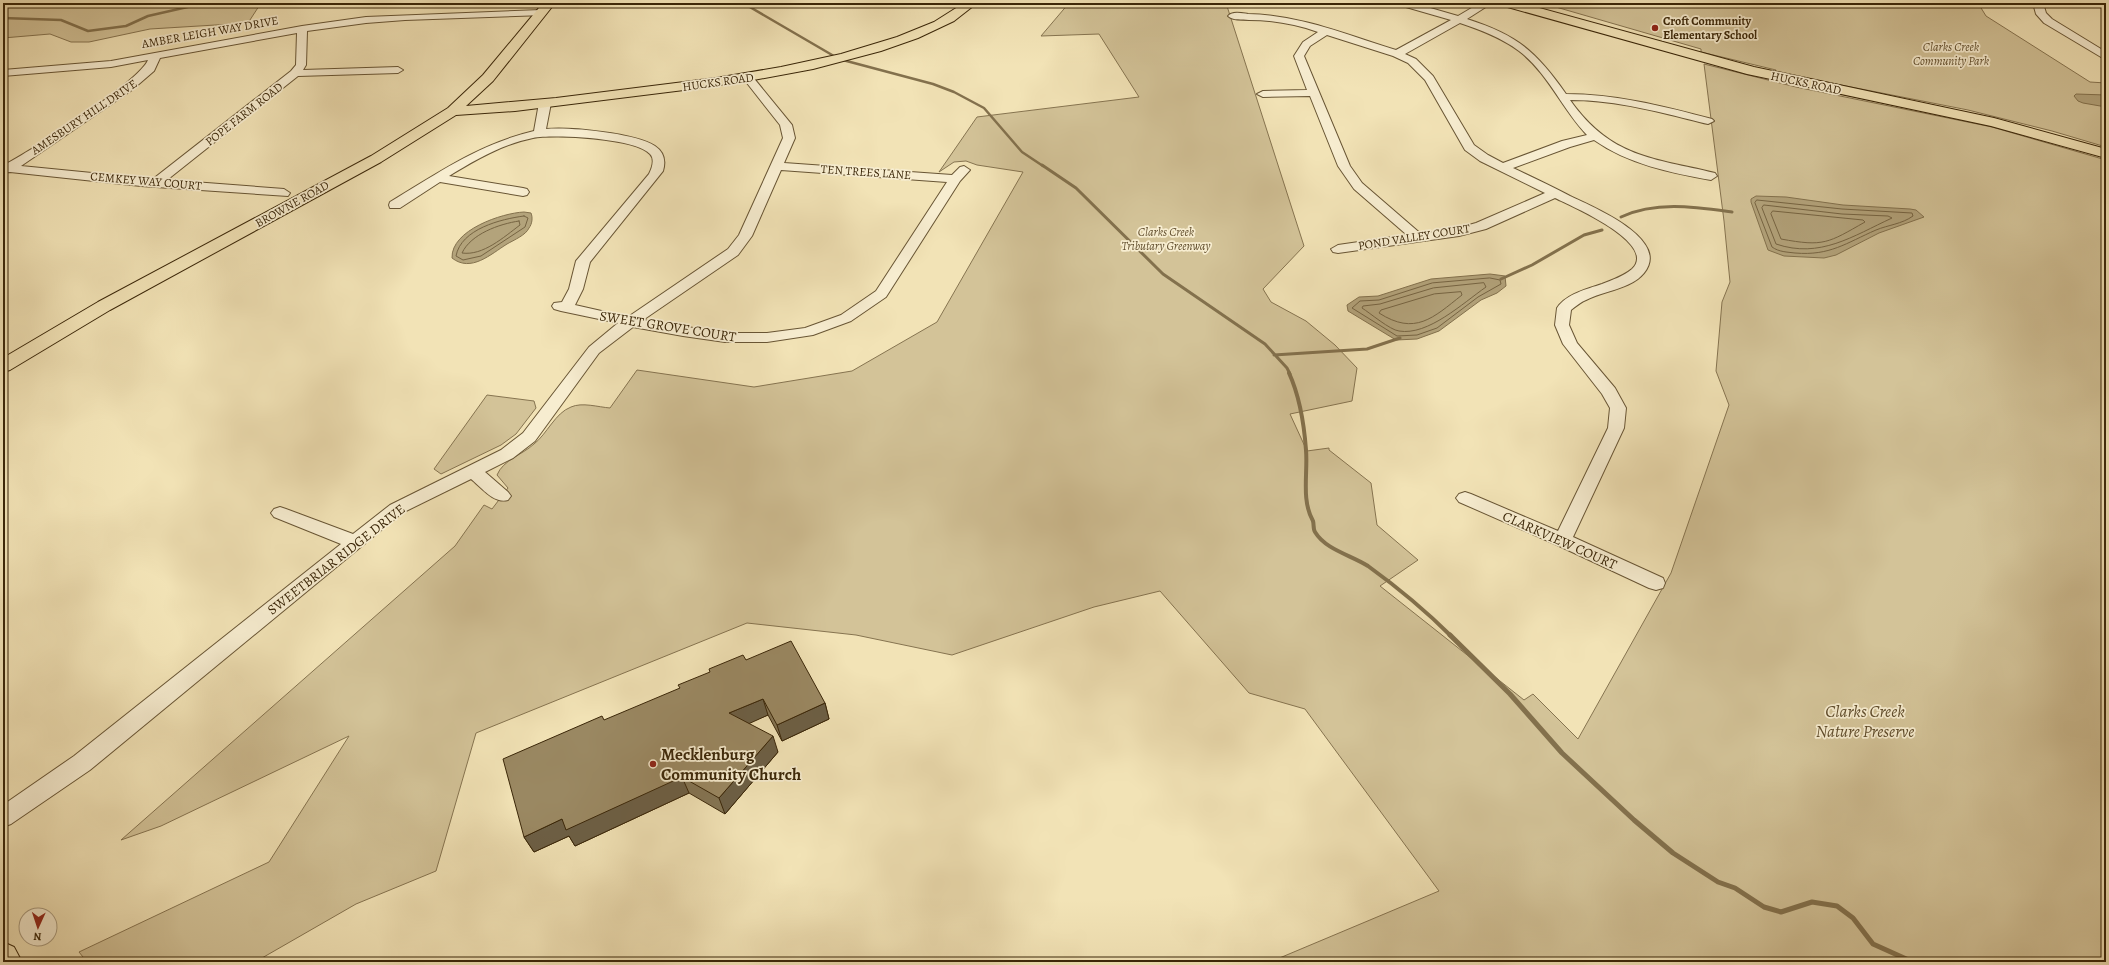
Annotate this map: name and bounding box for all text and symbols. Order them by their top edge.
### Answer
street label: AMBER LEIGH WAY DRIVE [139,12,280,52]
place label: Croft Community Elementary School [1663,13,1758,43]
marker: Croft Community Elementary School [1650,23,1660,33]
park label: Clarks Creek Community Park [1913,39,1990,69]
street label: HUCKS ROAD [1769,68,1843,98]
street label: HUCKS ROAD [681,69,755,95]
street label: AMESBURY HILL DRIVE [27,76,140,159]
street label: POPE FARM ROAD [202,79,286,149]
street label: TEN TREES LANE [820,161,912,183]
street label: CEMKEY WAY COURT [90,168,203,194]
street label: BROWNE ROAD [252,177,332,231]
street label: POND VALLEY COURT [1357,220,1472,254]
park label: Clarks Creek Tributary Greenway [1121,224,1211,254]
street label: SWEET GROVE COURT [598,306,738,347]
street label: SWEETBRIAR RIDGE DRIVE [263,500,409,619]
street label: CLARKVIEW COURT [1500,507,1620,574]
park label: Clarks Creek Nature Preserve [1816,700,1914,743]
place label: Mecklenburg Community Church [661,743,801,786]
marker: Mecklenburg Community Church [648,759,658,769]
north arrow [18,907,58,947]
text: N [33,929,42,944]

